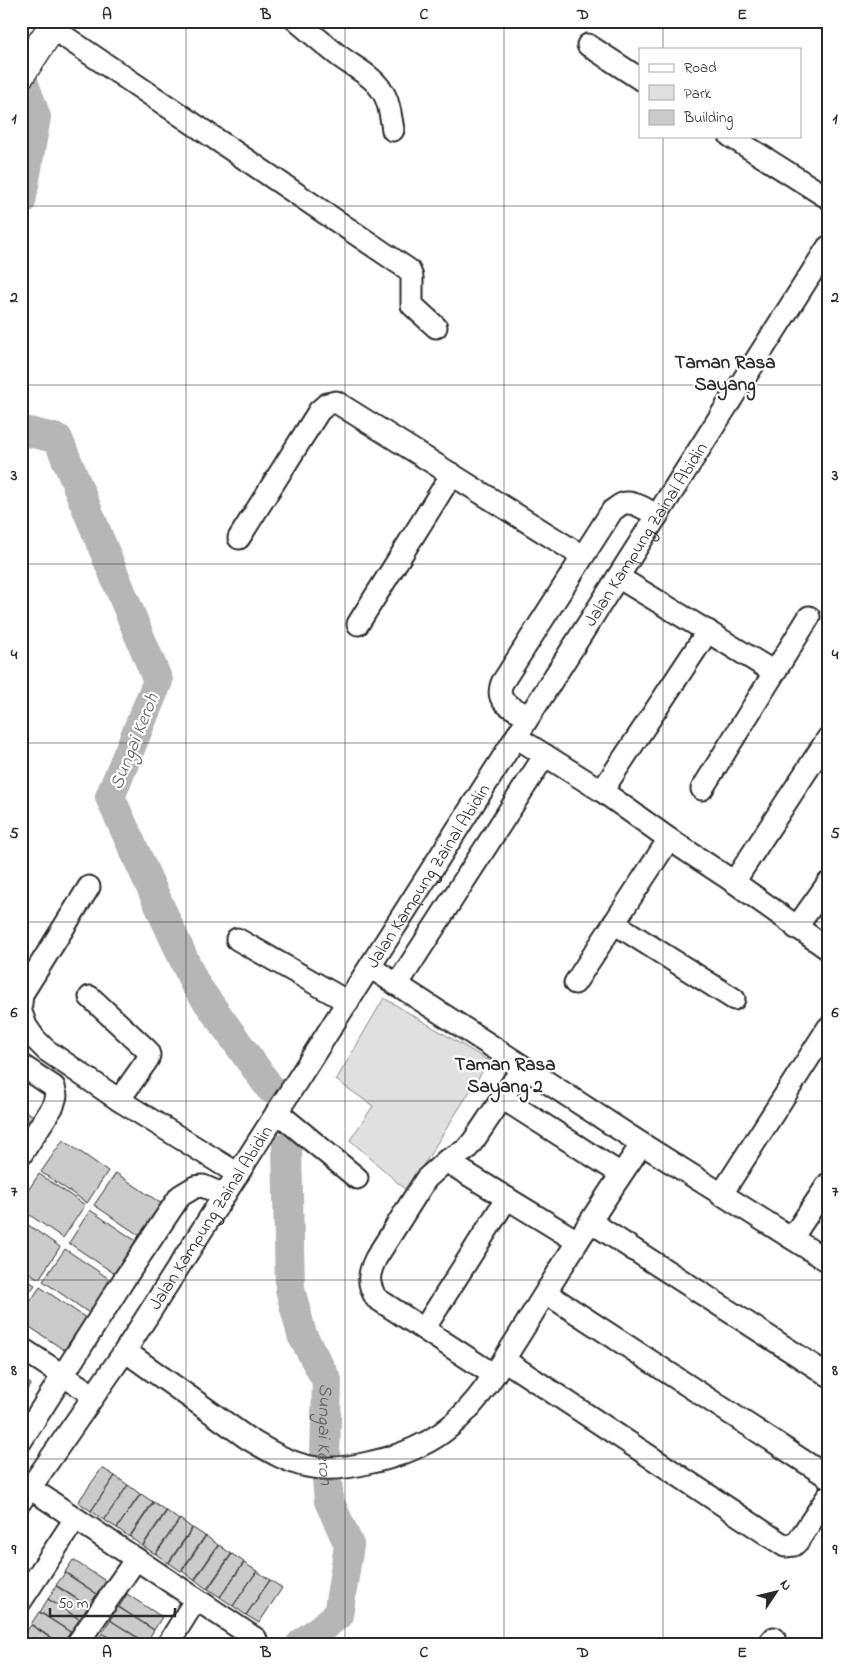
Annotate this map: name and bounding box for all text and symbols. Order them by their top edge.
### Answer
text: A [102,3,112,27]
text: B [260,3,272,27]
text: C [420,3,429,27]
text: D [576,3,589,27]
text: E [737,3,747,27]
legend [639,48,802,138]
text: Road [684,57,717,79]
text: Park [684,83,712,105]
text: 1 [11,107,17,131]
text: Building [683,107,733,130]
text: 1 [832,107,838,131]
text: 2 [9,286,18,310]
text: 2 [830,286,839,310]
district label: Taman Rasa Sayang [675,350,775,401]
street label: Jalan Kampung Zainal Abidin [578,438,715,632]
text: 3 [10,464,18,488]
text: 3 [831,464,839,488]
text: 4 [10,643,18,667]
text: 4 [831,643,839,667]
water label: Sungai Keroh [104,689,168,794]
street label: Jalan Kampung Zainal Abidin [361,779,498,974]
text: 5 [9,822,19,846]
text: 5 [830,822,840,846]
text: 6 [9,1001,18,1025]
text: 6 [830,1001,839,1025]
district label: Taman Rasa Sayang 2 [455,1052,555,1103]
street label: Jalan Kampung Zainal Abidin [143,1121,280,1316]
text: 7 [11,1180,18,1204]
text: 7 [832,1180,839,1204]
text: 8 [10,1359,17,1383]
text: 8 [831,1359,838,1383]
water label: Sungai Keroh [309,1383,339,1487]
text: 9 [11,1538,17,1562]
text: 9 [832,1538,838,1562]
north arrow [752,1568,802,1618]
text: N [774,1576,797,1595]
scale bar [50,1585,175,1617]
text: 50 m [58,1593,89,1615]
text: A [102,1641,112,1665]
text: B [260,1641,272,1665]
text: C [420,1641,429,1665]
text: D [576,1641,589,1665]
text: E [737,1641,747,1665]

